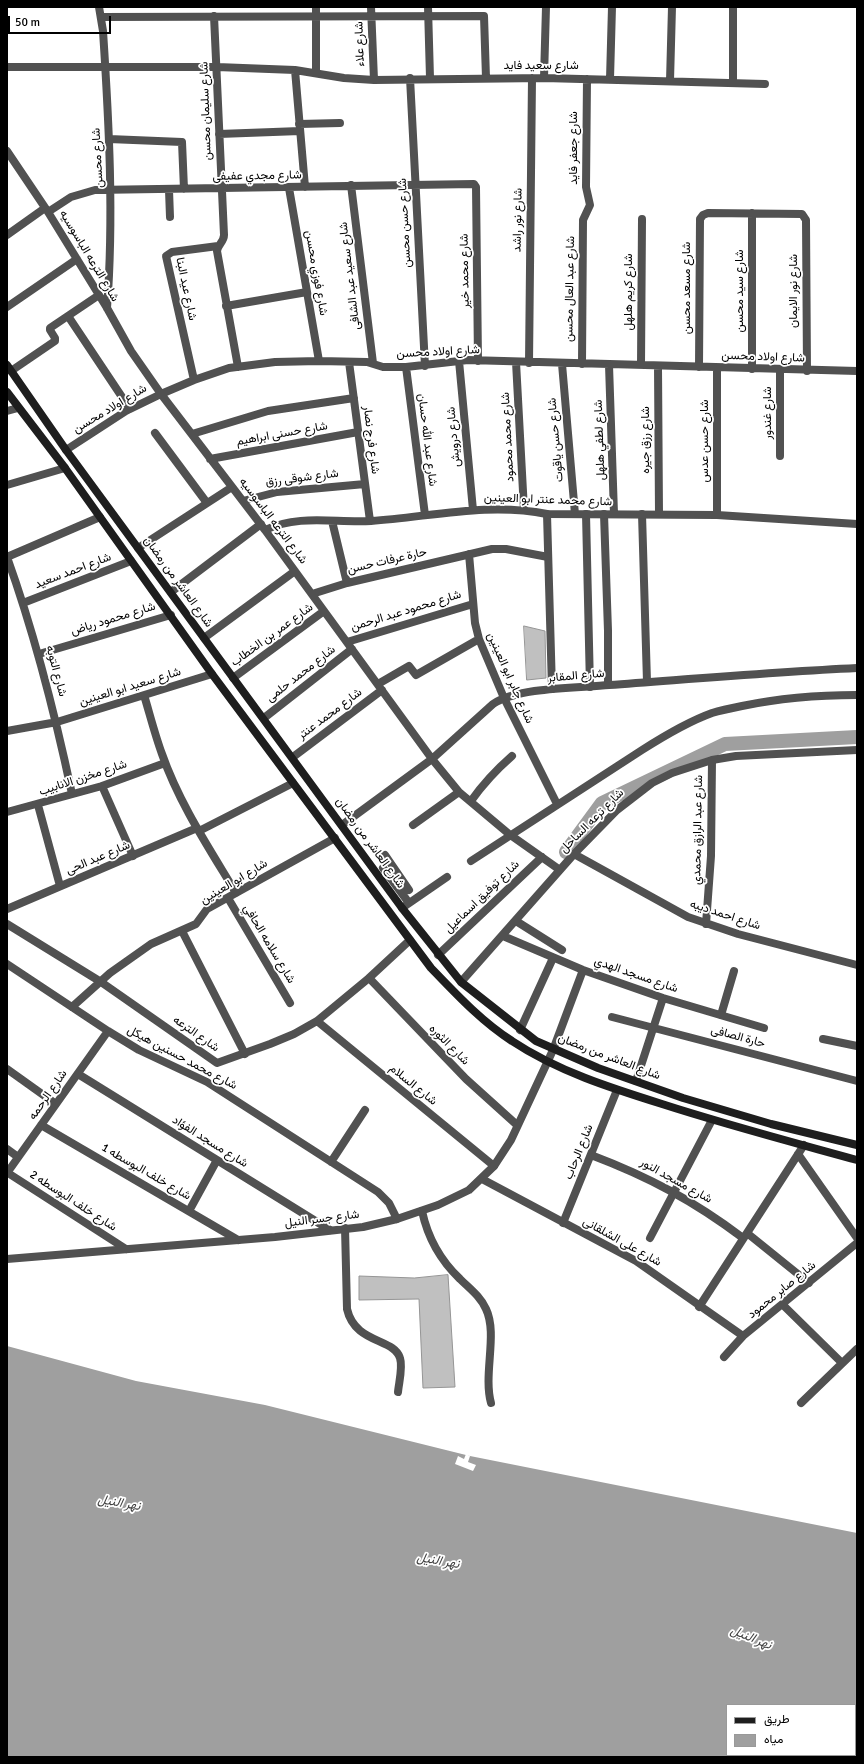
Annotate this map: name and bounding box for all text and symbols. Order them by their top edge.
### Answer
scale bar [10,8,113,34]
text: 50 m [15,15,40,30]
street label: شارع علاء [352,21,368,67]
street label: شارع سعيد فايد [503,59,579,73]
street label: شارع سليمان محسن [197,62,215,160]
street label: شارع جعفر فايد [567,111,581,185]
street label: شارع محسن [89,128,107,188]
street label: شارع مجدي عفيفى [212,168,302,184]
street label: شارع حسن محسن [395,178,415,268]
street label: شارع نور راشد [510,188,526,252]
street label: شارع الترعه الباسوسيه [56,207,122,305]
street label: شارع سعيد عبد الشافى [336,221,364,331]
street label: شارع فوزي محسن [301,229,331,317]
street label: شارع محمد خير [457,234,473,308]
street label: شارع عبد العال محسن [562,236,578,342]
street label: شارع مسعد محسن [680,242,694,334]
street label: شارع سيد محسن [733,250,747,332]
street label: شارع كريم هلهل [622,254,636,330]
street label: شارع نور الايمان [787,254,801,328]
street label: شارع عيد البنا [172,256,200,322]
street label: شارع اولاد محسن [396,343,480,361]
street label: شارع اولاد محسن [721,348,805,366]
street label: شارع اولاد محسن [71,381,149,437]
street label: شارع غندور [761,387,775,439]
street label: شارع محمد محمود [498,392,518,482]
street label: شارع عبد الله حسان [414,393,440,487]
street label: شارع حسن ياقوت [545,397,567,483]
street label: شارع لطفي هلهل [591,399,609,481]
street label: شارع حسن عدس [698,399,712,483]
street label: شارع فرج نصار [360,405,382,475]
street label: شارع درويش [444,406,464,468]
street label: شارع رزق جيره [639,406,653,474]
street label: شارع حسنى ابراهيم [235,419,329,449]
street label: شارع شوقى رزق [265,466,339,490]
street label: شارع الترعه الباسوسيه [236,475,310,567]
street label: شارع محمد عنتر ابو العينين [484,491,612,509]
street label: شارع العاشر من رمضان [140,534,216,630]
street label: حارة عرفات حسن [346,545,428,577]
street label: شارع احمد سعيد [33,550,113,592]
street label: شارع محمود عبد الرحمن [349,587,463,635]
street label: شارع محمود رياض [69,599,157,639]
street label: شارع عمر بن الخطاب [228,600,316,670]
street label: شارع جابر ابو العينين [483,630,537,726]
street label: شارع محمد حلمى [263,642,339,706]
street label: شارع التوبه [42,644,70,698]
street label: شارع سعيد ابو العينين [77,665,183,709]
street label: شارع المقابر [547,666,605,686]
street label: شارع محمد عنتر [295,685,365,743]
street label: شارع مخزن الانابيب [37,757,129,799]
street label: شارع عبد الرازق محمدي [690,775,706,885]
street label: شارع ترعه الساحل [557,786,627,856]
street label: شارع العاشر من رمضان [332,795,408,891]
street label: شارع عبد الحى [64,838,132,878]
street label: شارع ابو العينين [198,856,270,908]
street label: شارع توفيق اسماعيل [441,857,523,937]
street label: شارع احمد ديبه [688,897,762,933]
street label: شارع سلامه الحافي [240,902,298,986]
street label: شارع مسجد الهدي [592,954,680,996]
street label: شارع الترعه [170,1013,222,1055]
street label: شارع الثوره [426,1022,472,1068]
street label: شارع محمد حسنين هيكل [125,1023,239,1093]
street label: حارة الصافى [709,1023,767,1051]
street label: شارع العاشر من رمضان [556,1031,662,1083]
street label: شارع السلام [386,1061,440,1109]
street label: شارع الرحمه [26,1067,70,1123]
street label: شارع مسجد الفؤاد [169,1113,251,1171]
street label: شارع الرحاب [561,1122,597,1182]
street label: شارع خلف البوسطه 1 [99,1140,193,1204]
street label: شارع مسجد النور [637,1155,715,1207]
street label: شارع خلف البوسطه 2 [27,1167,119,1235]
street label: شارع جسر النيل [284,1207,360,1231]
street label: شارع على الشلقانى [580,1214,664,1270]
street label: شارع صابر محمود [745,1258,819,1322]
water label: نهر النيل [96,1492,142,1514]
water label: نهر النيل [415,1550,461,1572]
water label: نهر النيل [728,1623,774,1653]
legend [726,1704,856,1756]
text: طريق [764,1712,789,1727]
text: مياه [764,1732,783,1747]

